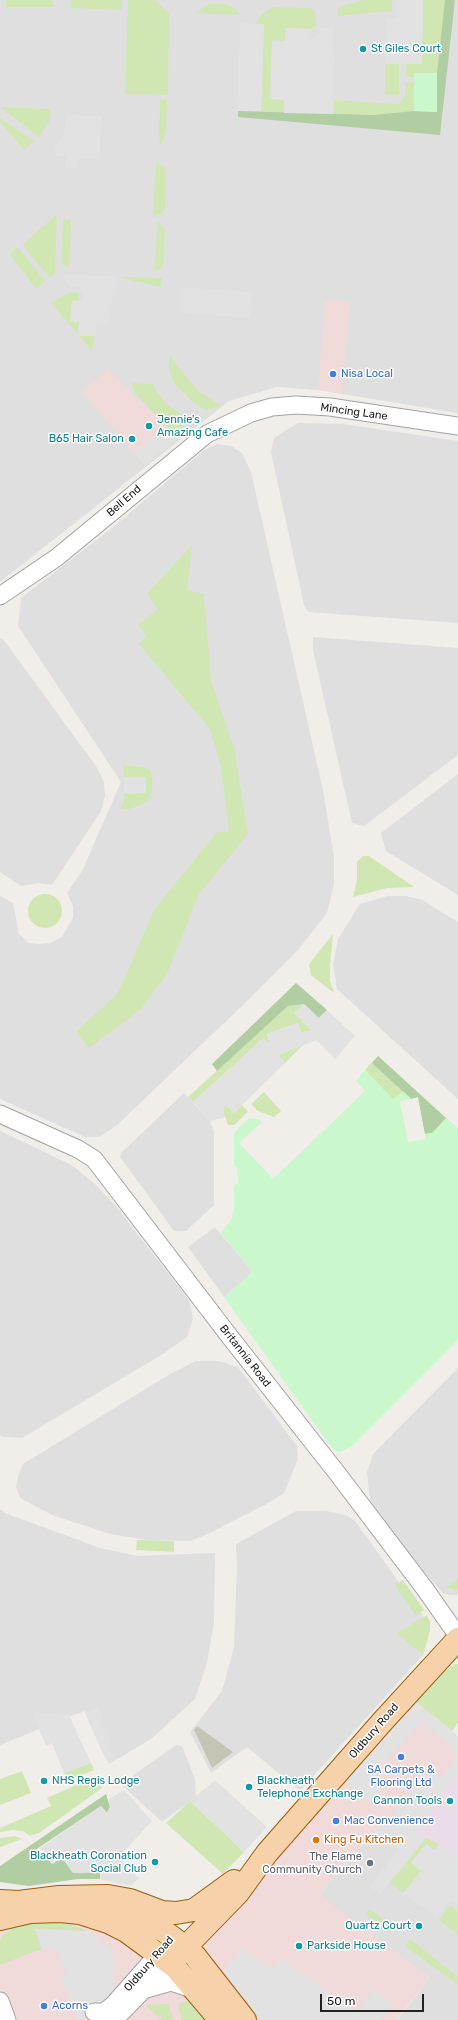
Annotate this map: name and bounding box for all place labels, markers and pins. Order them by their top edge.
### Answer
place label: St Giles Court [371,42,441,56]
marker: St Giles Court [358,44,368,54]
place label: Nisa Local [341,367,393,381]
marker: Nisa Local [328,369,338,379]
place label: Jennie's Amazing Cafe [157,413,228,439]
marker: Jennie's Amazing Cafe [144,421,154,431]
place label: B65 Hair Salon [49,432,124,446]
marker: B65 Hair Salon [127,434,137,444]
marker: SA Carpets & Flooring Ltd [396,1752,406,1762]
place label: SA Carpets & Flooring Ltd [367,1763,435,1789]
place label: NHS Regis Lodge [52,1774,140,1788]
place label: Blackheath Telephone Exchange [257,1774,363,1800]
marker: NHS Regis Lodge [39,1776,49,1786]
marker: Blackheath Telephone Exchange [244,1782,254,1792]
place label: Cannon Tools [373,1794,442,1808]
marker: Cannon Tools [445,1796,455,1806]
place label: Mac Convenience [344,1814,434,1828]
marker: Mac Convenience [331,1816,341,1826]
place label: King Fu Kitchen [324,1833,404,1847]
marker: King Fu Kitchen [311,1835,321,1845]
place label: Blackheath Coronation Social Club [30,1849,147,1875]
place label: The Flame Community Church [262,1850,362,1876]
marker: Blackheath Coronation Social Club [150,1857,160,1867]
marker: The Flame Community Church [365,1858,375,1868]
place label: Quartz Court [345,1919,411,1933]
marker: Quartz Court [414,1921,424,1931]
place label: Parkside House [307,1939,386,1953]
marker: Parkside House [294,1941,304,1951]
place label: Acorns [52,1999,88,2013]
marker: Acorns [39,2001,49,2011]

